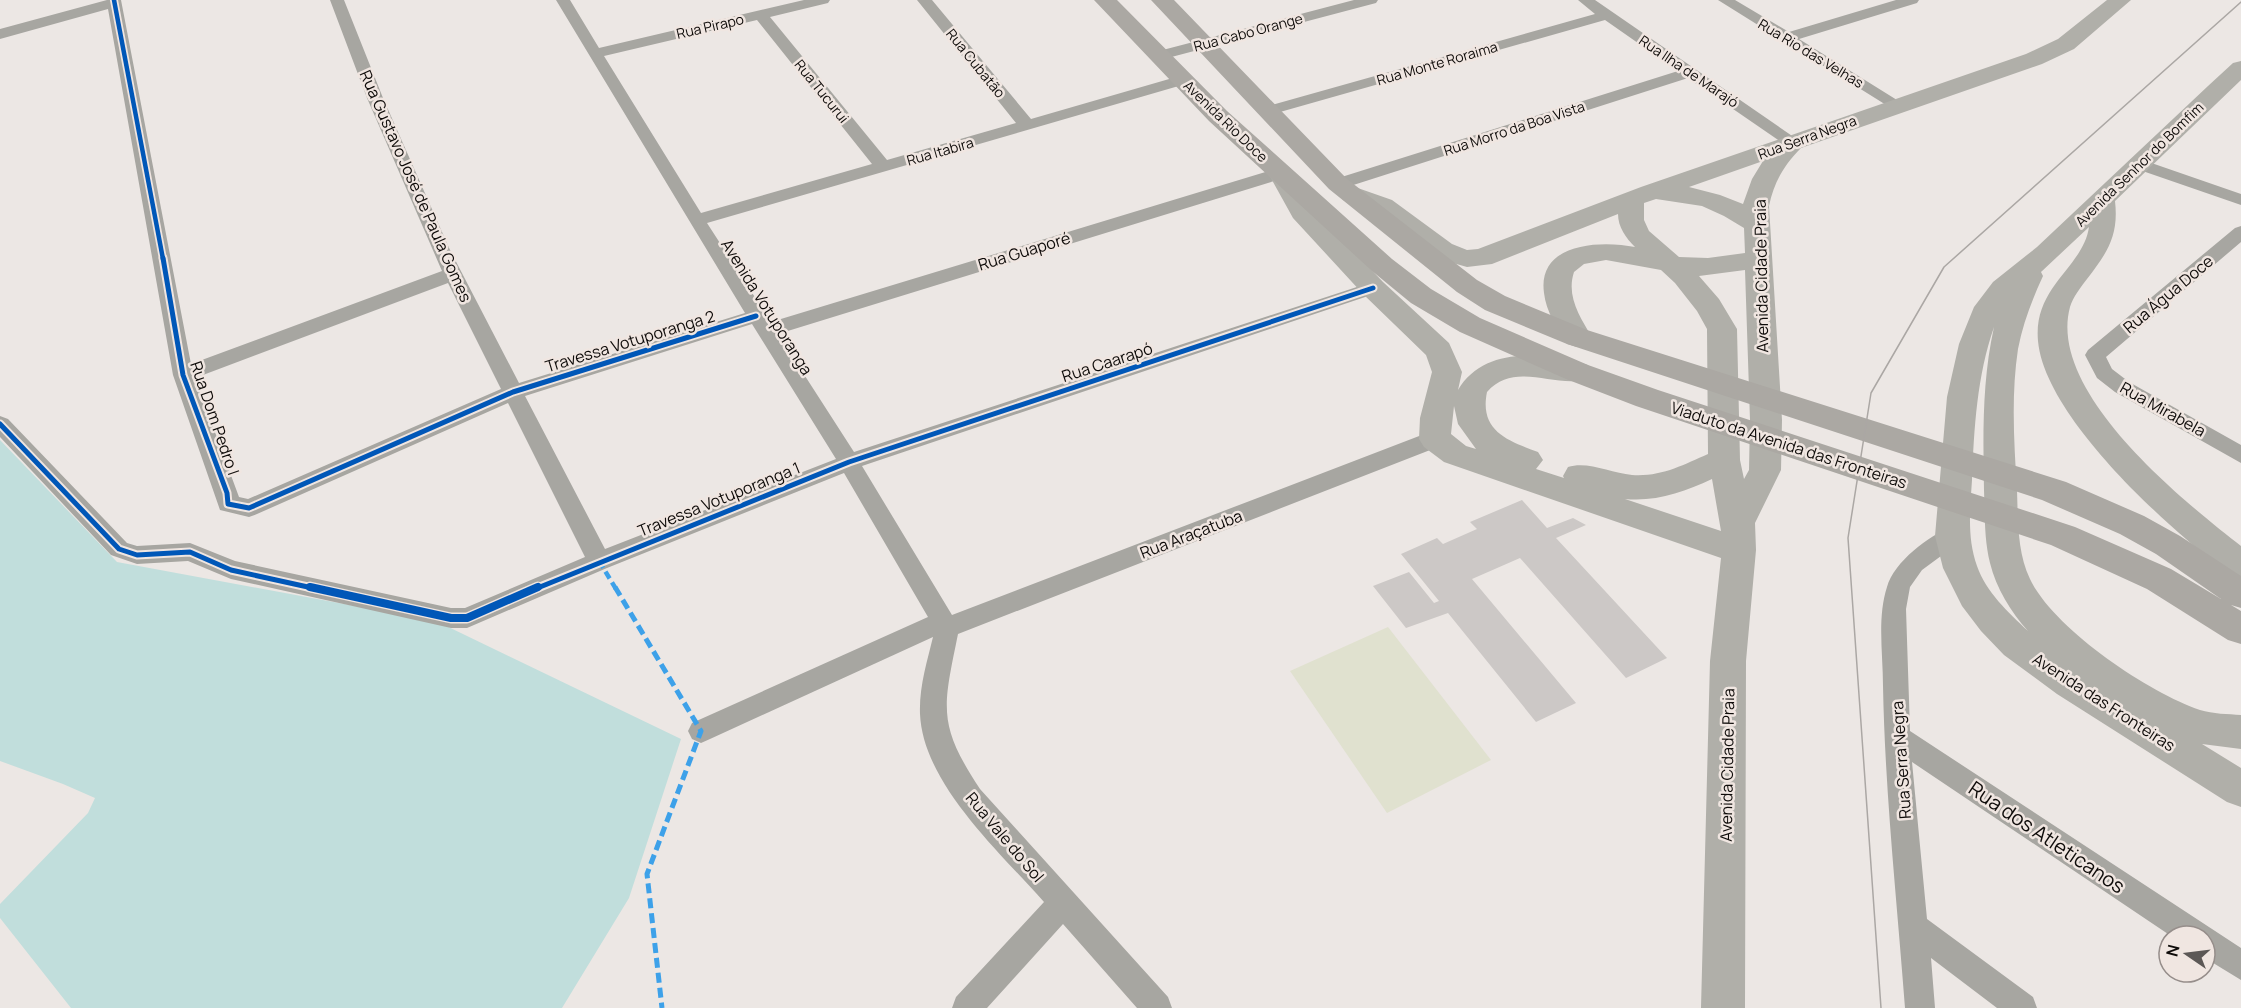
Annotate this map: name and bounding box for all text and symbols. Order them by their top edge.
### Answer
street label: Rua Cabo Orange [1191,8,1305,56]
street label: Rua Pirapo [674,9,746,43]
street label: Rua Rio das Velhas [1755,14,1867,92]
street label: Rua Cubatão [942,24,1010,102]
street label: Rua Ilha de Marajó [1635,31,1743,111]
street label: Rua Monte Roraima [1374,37,1500,89]
street label: Rua Tucurui [791,55,853,127]
street label: Rua Gustavo José de Paula Gomes [355,67,477,305]
street label: Avenida Rio Doce [1180,76,1272,166]
street label: Rua Morro da Boa Vista [1441,96,1587,160]
street label: Avenida Senhor do Bomfim [2071,98,2207,230]
street label: Rua Serra Negra [1755,110,1859,164]
street label: Rua Itabira [904,132,976,170]
street label: Avenida Cidade Praia [1749,199,1773,353]
street label: Rua Guaporé [975,227,1073,275]
street label: Avenida Votuporanga [716,235,818,379]
street label: Rua Água Doce [2118,250,2218,338]
street label: Travessa Votuporanga 2 [542,305,718,377]
street label: Rua Caarapó [1059,337,1155,387]
street label: Rua Dom Pedro I [185,358,245,478]
street label: Rua Mirabela [2116,376,2210,442]
street label: Viaduto da Avenida das Fronteiras [1668,396,1910,494]
street label: Travessa Votuporanga 1 [634,456,804,542]
street label: Rua Araçatuba [1137,504,1245,564]
street label: Avenida das Fronteiras [2029,648,2179,756]
street label: Avenida Cidade Praia [1715,688,1739,842]
street label: Rua Serra Negra [1886,700,1916,820]
street label: Rua dos Atleticanos [1964,775,2130,899]
street label: Rua Vale do Sol [961,787,1049,887]
north arrow [2157,924,2217,984]
text: N [2160,942,2185,959]

